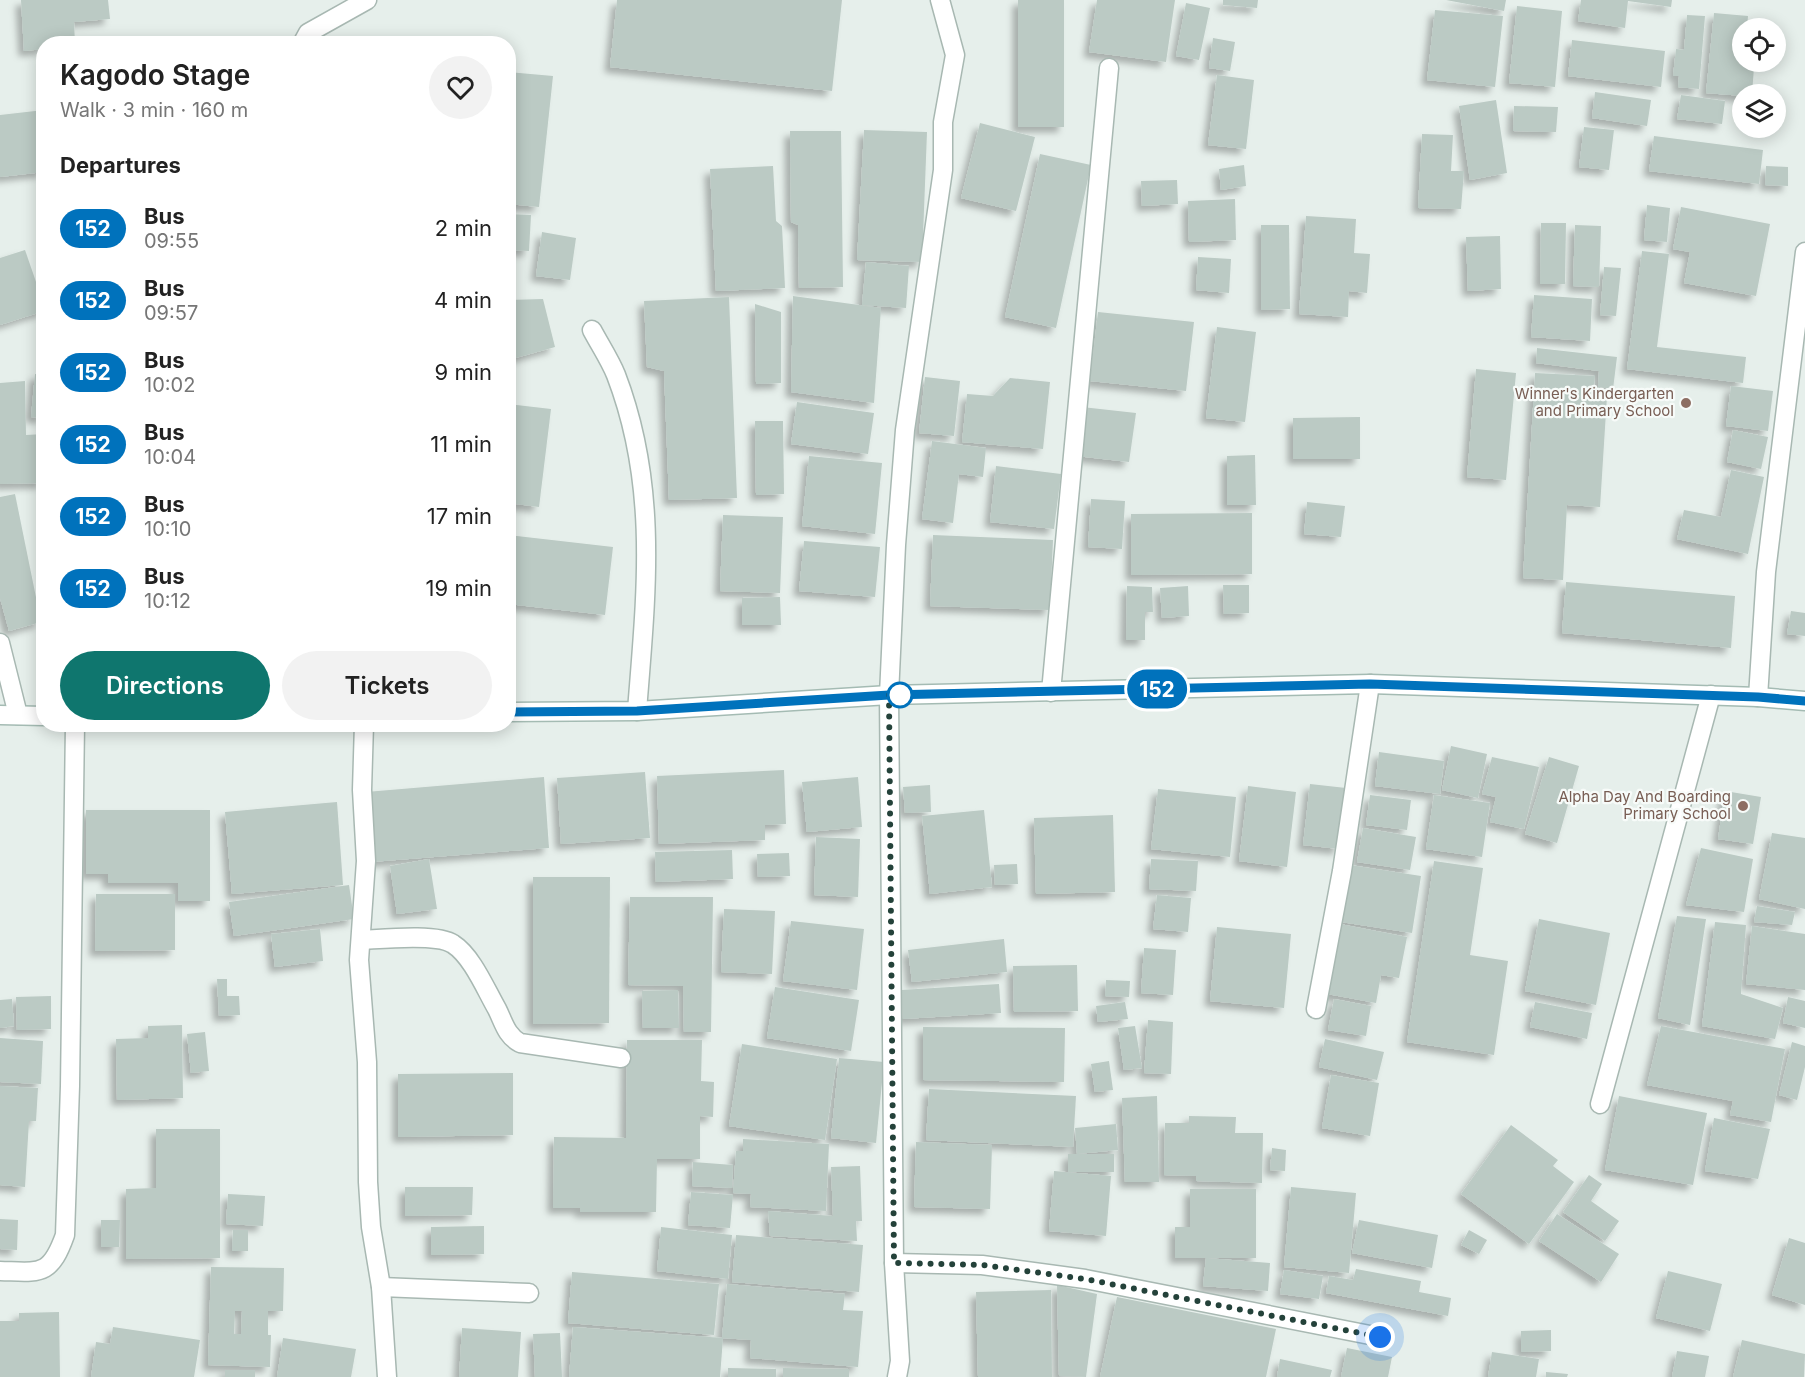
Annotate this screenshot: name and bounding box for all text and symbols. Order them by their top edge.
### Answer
map controls [1732,18,1786,138]
button: locate [1732,18,1786,72]
button: heart [429,56,492,119]
text: Kagodo Stage [60,58,250,92]
button: layers [1732,84,1786,138]
text: Walk · 3 min · 160 m [60,98,248,122]
text: Departures [60,152,181,178]
text: Bus [144,203,185,229]
text: 2 min [435,215,492,241]
text: 152 [75,216,111,241]
text: 09:55 [144,229,199,253]
text: Bus [144,275,185,301]
text: 4 min [434,287,492,313]
text: 152 [75,288,111,313]
text: 09:57 [144,301,198,325]
text: Bus [144,347,185,373]
text: 9 min [435,359,492,385]
text: 152 [75,360,111,385]
text: 10:02 [144,373,195,397]
place label: Winner's Kindergarten and Primary School [1515,384,1674,420]
marker: Winner's Kindergarten and Primary School [1679,396,1693,410]
text: Bus [144,419,185,445]
text: 11 min [430,431,492,457]
text: 152 [75,432,111,457]
text: 10:04 [144,445,196,469]
text: Bus [144,491,185,517]
text: 17 min [427,503,492,529]
text: 152 [75,504,111,529]
text: 10:10 [144,517,191,541]
text: Bus [144,563,185,589]
text: 19 min [426,575,492,601]
text: 152 [75,576,111,601]
text: 10:12 [144,589,191,613]
button: Directions [60,651,270,720]
button: Tickets [282,651,492,720]
line badge: 152 [1122,670,1192,708]
text: 152 [1139,677,1175,702]
unlabelled marker [887,682,913,708]
place label: Alpha Day And Boarding Primary School [1558,787,1731,823]
marker: Alpha Day And Boarding Primary School [1736,799,1750,813]
your location [1365,1322,1395,1352]

